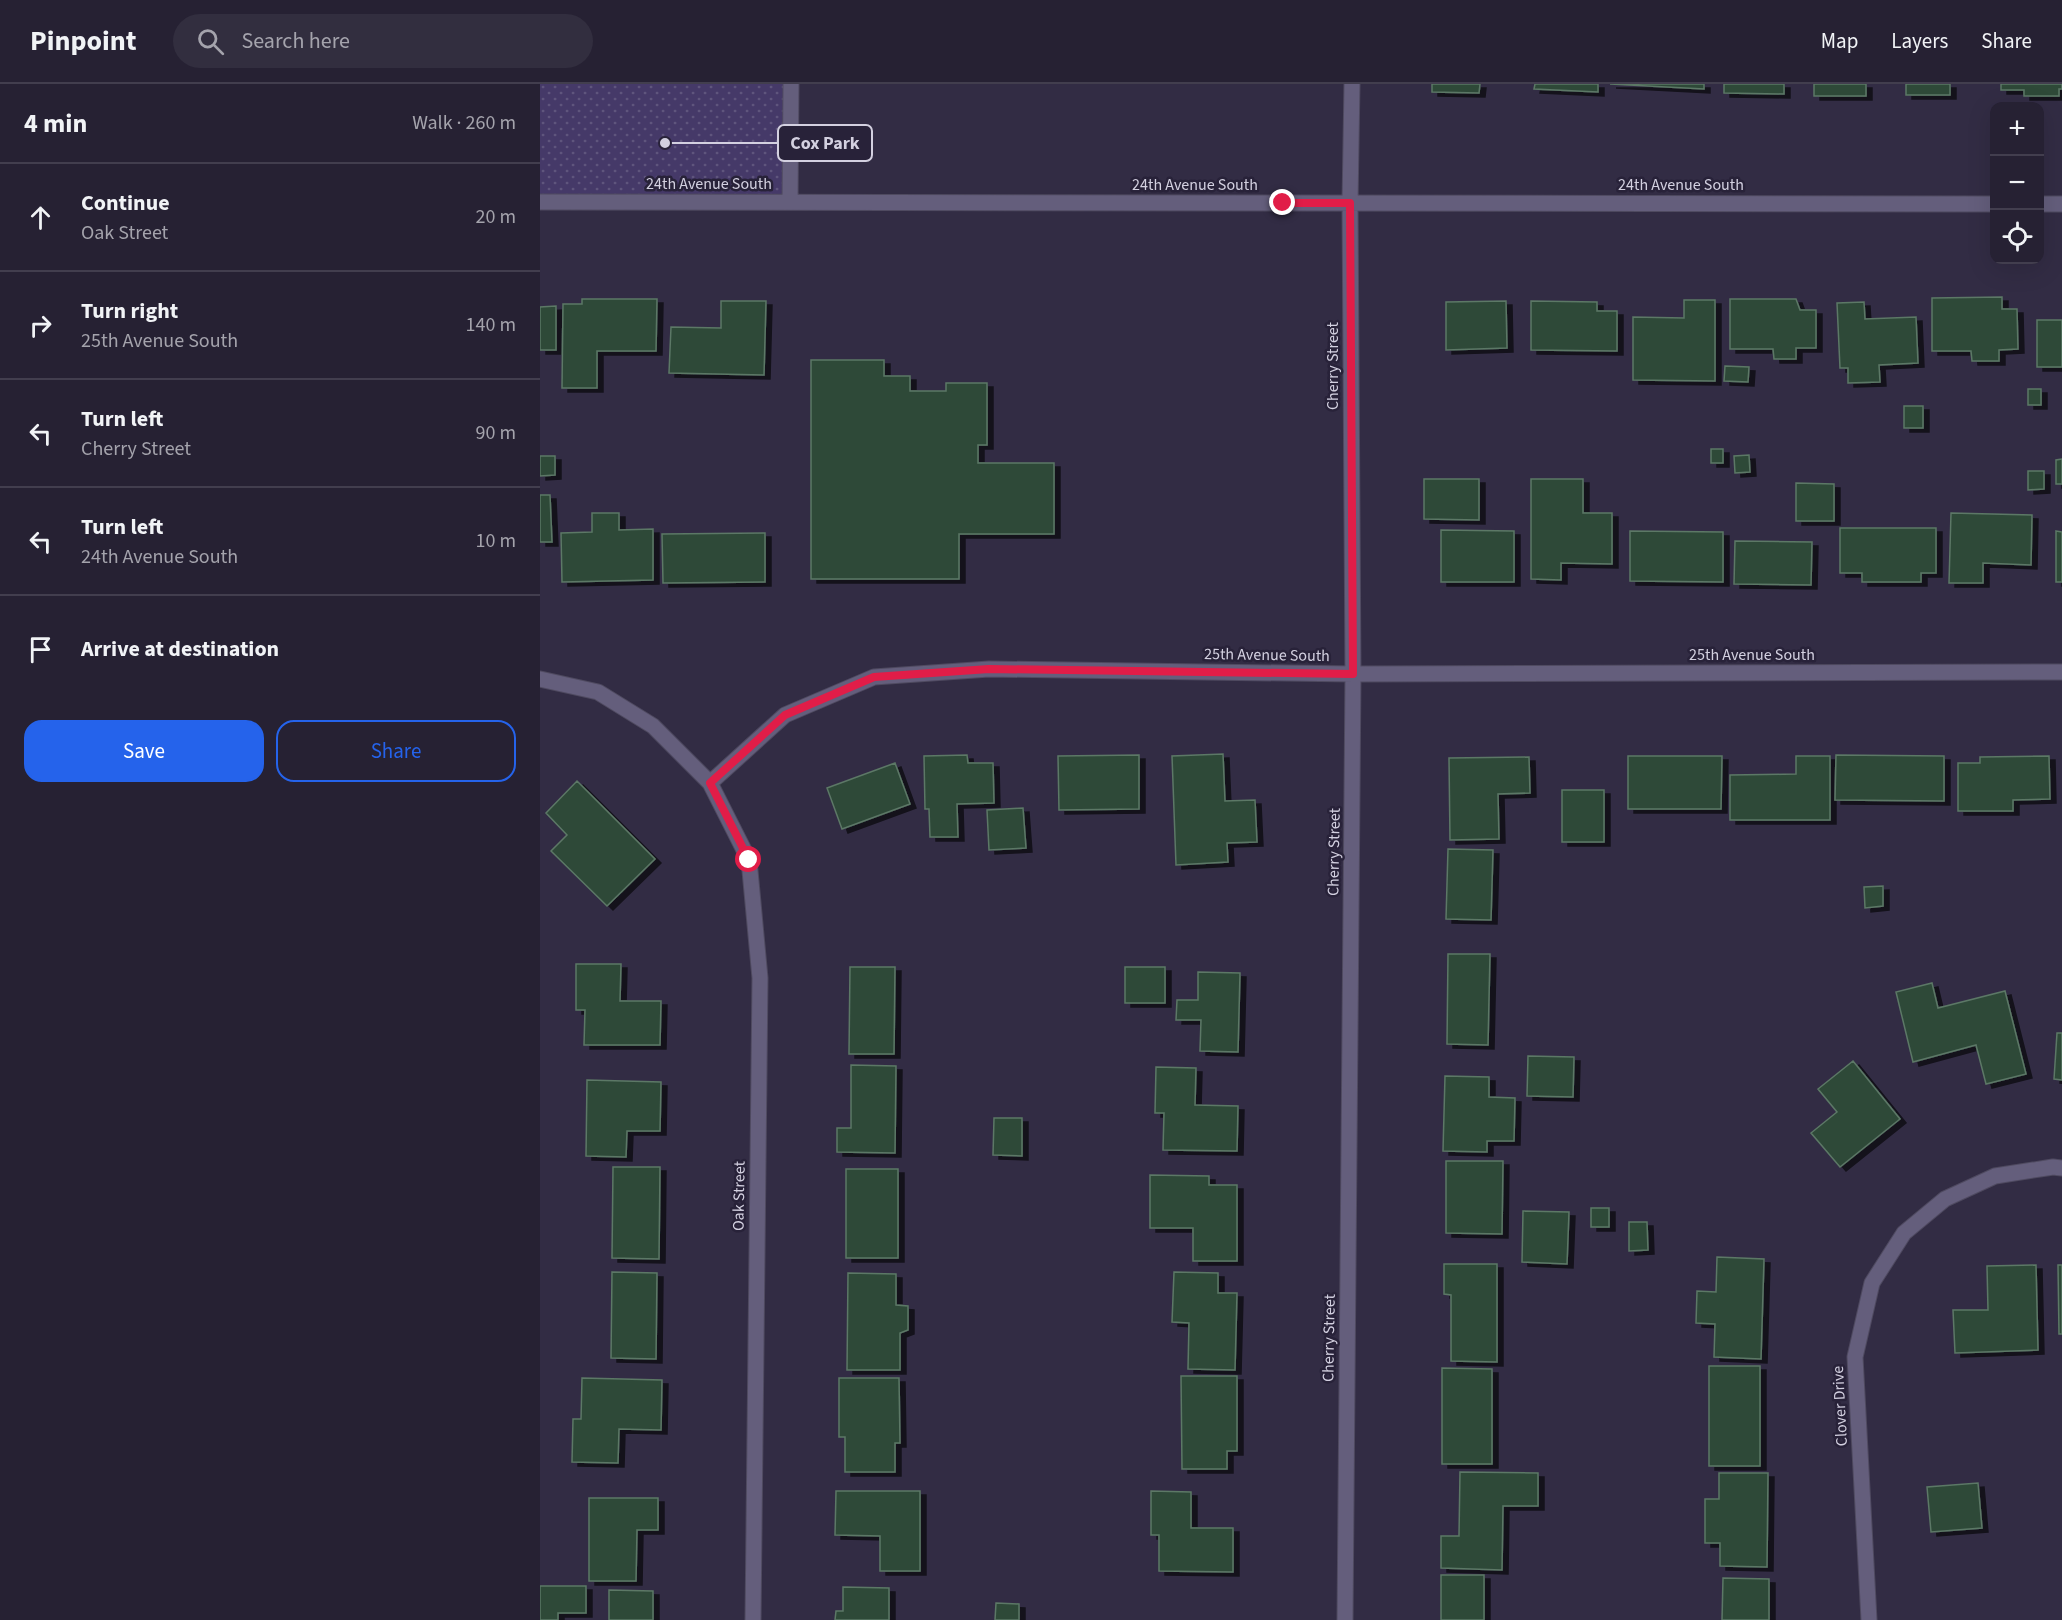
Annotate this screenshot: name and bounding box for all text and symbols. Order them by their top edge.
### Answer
search box [173,14,593,68]
text: Pinpoint [30,21,137,61]
icon: search [194,25,227,58]
text: Search here [242,25,350,57]
text: Map [1821,26,1858,56]
text: Layers [1891,26,1948,56]
text: Share [1981,26,2032,56]
map controls [1990,102,2044,264]
button: + [1990,102,2044,156]
text: 4 min [24,105,87,142]
text: Walk · 260 m [412,109,516,137]
callout: Cox Park [778,125,872,161]
text: Cox Park [790,131,860,156]
button: − [1990,156,2044,210]
street label: 24th Avenue South [646,173,772,195]
street label: 24th Avenue South [1132,174,1258,196]
street label: 24th Avenue South [1618,174,1744,196]
text: Continue [81,187,170,219]
route end [1269,189,1295,215]
icon: ahead [24,201,57,234]
text: 20 m [476,203,516,231]
button: locate [1990,210,2044,264]
text: Oak Street [81,219,168,247]
text: Turn right [81,295,178,327]
icon: right [24,309,57,342]
text: 140 m [466,311,516,339]
street label: Cherry Street [1322,321,1344,410]
text: 25th Avenue South [81,327,238,355]
text: Turn left [81,403,163,435]
icon: left [24,417,57,450]
text: 90 m [476,419,516,447]
text: Cherry Street [81,435,191,463]
text: Turn left [81,511,163,543]
icon: left [24,525,57,558]
text: 10 m [476,527,516,555]
text: 24th Avenue South [81,543,238,571]
icon: arrive [24,633,57,666]
text: Arrive at destination [81,633,279,665]
street label: 25th Avenue South [1204,643,1330,667]
street label: 25th Avenue South [1689,644,1815,666]
button: Save [24,720,264,782]
button: Share [276,720,516,782]
street label: Cherry Street [1322,807,1346,896]
route start [735,846,761,872]
street label: Oak Street [727,1160,751,1231]
street label: Cherry Street [1317,1293,1341,1382]
street label: Clover Drive [1827,1365,1853,1447]

